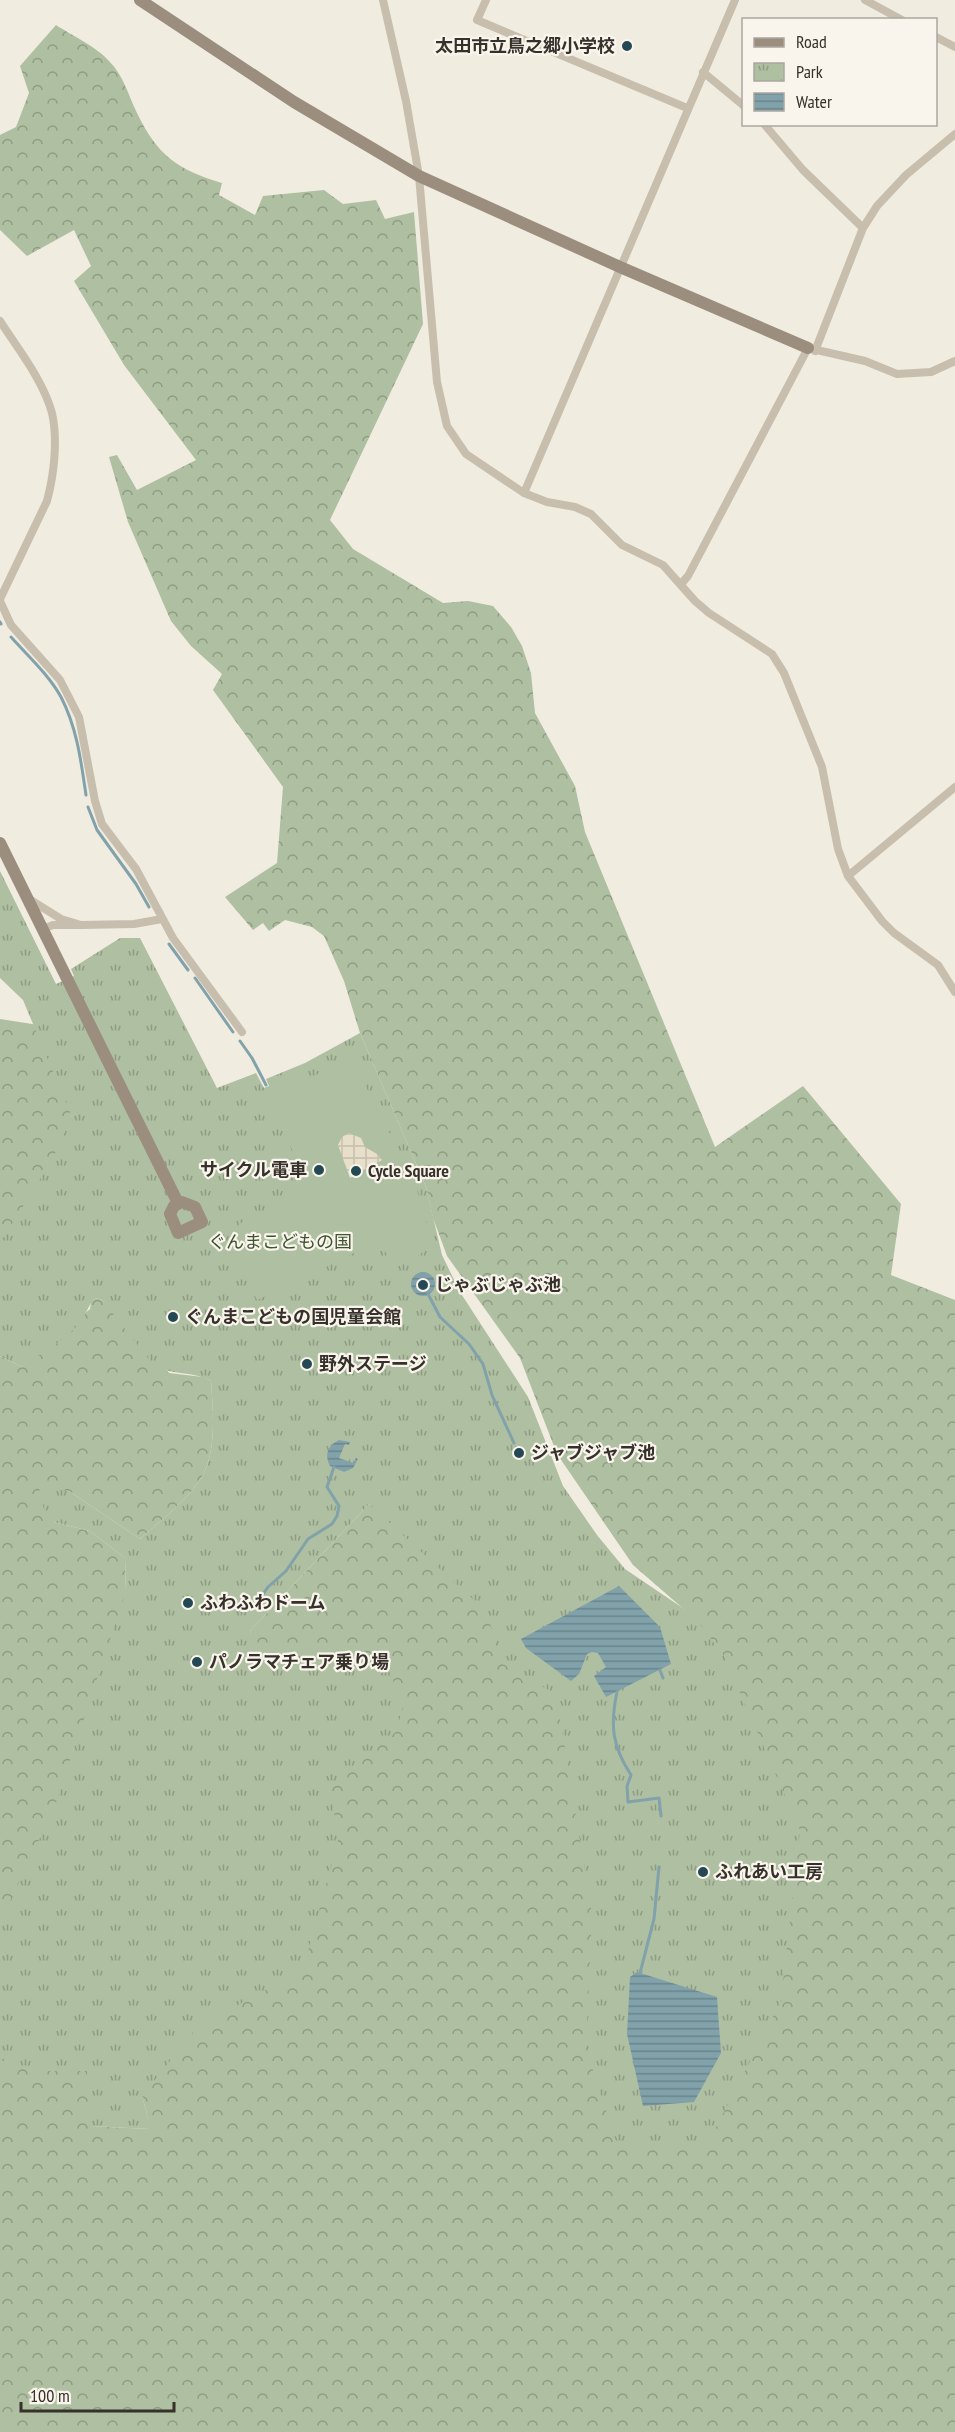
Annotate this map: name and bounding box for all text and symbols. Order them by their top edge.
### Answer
legend [742,18,937,126]
text: Road [796,30,827,53]
place label: 太田市立鳥之郷小学校 [435,34,615,57]
marker: 太田市立鳥之郷小学校 [620,39,634,53]
text: Park [796,60,823,83]
text: Water [796,90,832,113]
place label: サイクル電車 [200,1158,307,1181]
place label: Cycle Square [368,1159,449,1182]
marker: サイクル電車 [312,1163,326,1177]
marker: Cycle Square [349,1164,363,1178]
park label: ぐんまこどもの国 [208,1230,352,1253]
place label: じゃぶじゃぶ池 [435,1273,561,1296]
marker: じゃぶじゃぶ池 [416,1278,430,1292]
place label: ぐんまこどもの国児童会館 [185,1305,401,1328]
marker: ぐんまこどもの国児童会館 [166,1310,180,1324]
place label: 野外ステージ [319,1352,427,1375]
marker: 野外ステージ [300,1357,314,1371]
place label: ジャブジャブ池 [531,1441,655,1464]
marker: ジャブジャブ池 [512,1446,526,1460]
place label: ふわふわドーム [200,1591,325,1614]
marker: ふわふわドーム [181,1596,195,1610]
place label: パノラマチェア乗り場 [209,1650,389,1673]
marker: パノラマチェア乗り場 [190,1655,204,1669]
place label: ふれあい工房 [715,1860,823,1883]
marker: ふれあい工房 [696,1865,710,1879]
scale bar [21,2375,174,2413]
text: 100 m [30,2384,70,2407]

